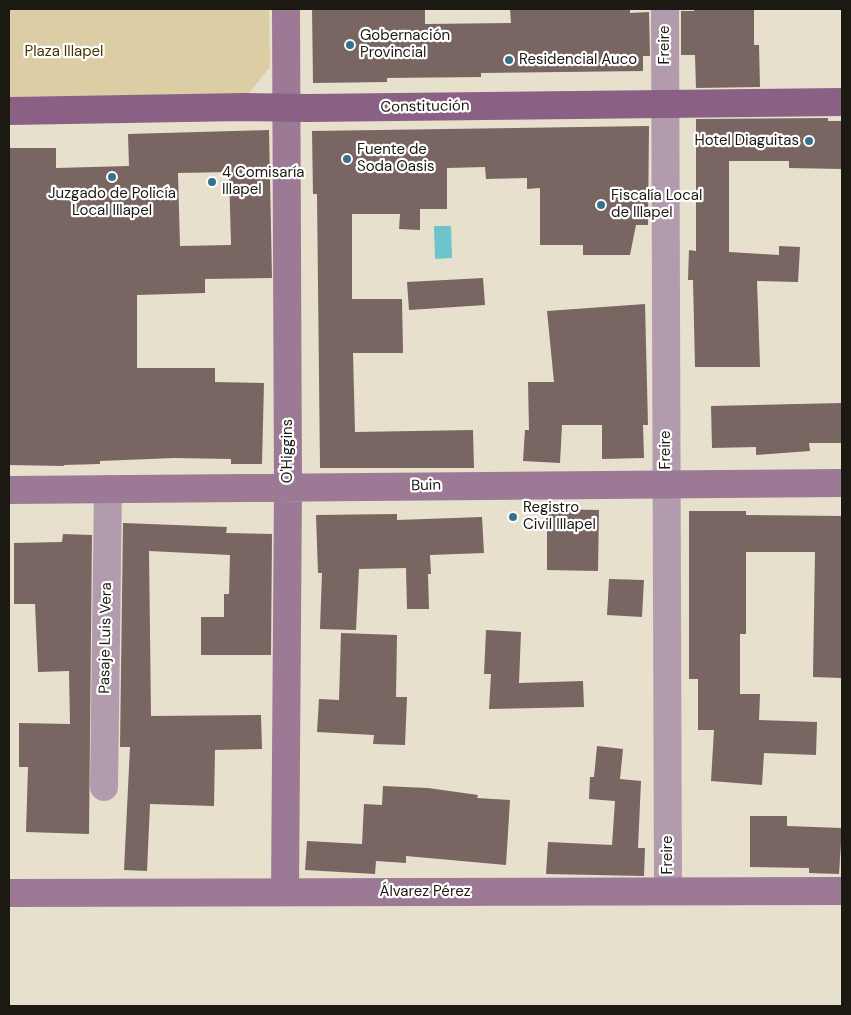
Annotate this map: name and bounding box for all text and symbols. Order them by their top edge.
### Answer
street label: Freire [656,25,674,65]
place label: Gobernación Provincial [360,27,450,62]
marker: Gobernación Provincial [344,39,356,51]
park label: Plaza Illapel [25,43,103,61]
place label: Residencial Auco [519,51,637,69]
marker: Residencial Auco [503,54,515,66]
street label: Constitución [380,97,470,117]
place label: Hotel Diaguitas [694,132,799,150]
marker: Hotel Diaguitas [803,135,815,147]
place label: Fuente de Soda Oasis [357,141,435,176]
marker: Fuente de Soda Oasis [341,153,353,165]
place label: 4 Comisaría Illapel [222,164,304,199]
marker: Juzgado de Policía Local Illapel [106,171,118,183]
marker: 4 Comisaría Illapel [206,176,218,188]
place label: Juzgado de Policía Local Illapel [48,185,176,220]
place label: Fiscalía Local de Illapel [611,187,702,222]
marker: Fiscalía Local de Illapel [595,199,607,211]
street label: O'Higgins [279,419,297,483]
street label: Freire [657,430,675,470]
street label: Buin [411,477,441,495]
place label: Registro Civil Illapel [523,499,596,534]
marker: Registro Civil Illapel [507,511,519,523]
street label: Pasaje Luis Vera [96,582,116,694]
street label: Freire [659,835,677,875]
street label: Álvarez Pérez [379,883,471,901]

